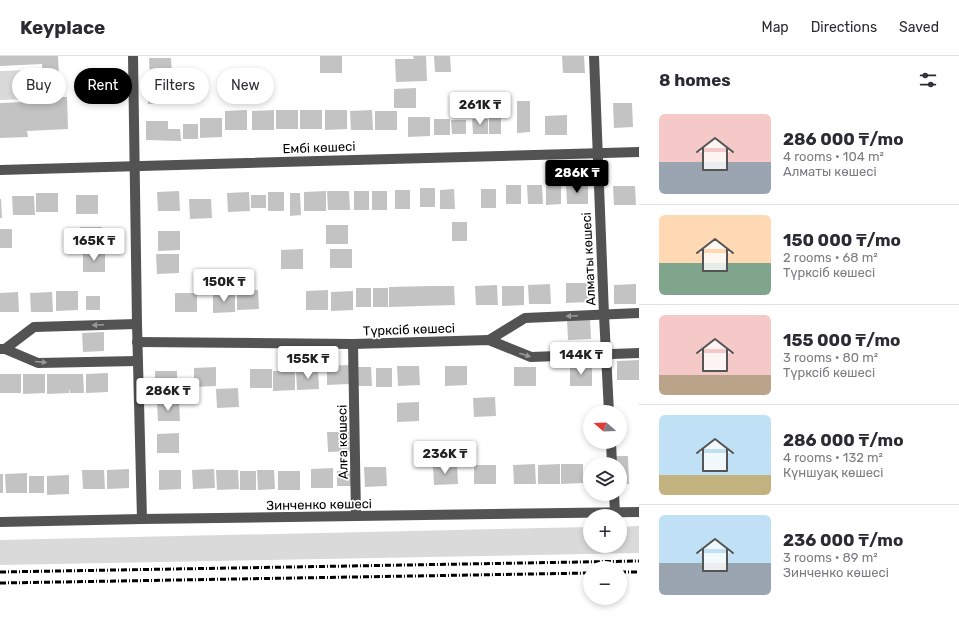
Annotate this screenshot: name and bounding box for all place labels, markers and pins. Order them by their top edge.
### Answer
pin: 261K ₸ [447,92,513,126]
pin: 286K ₸ [544,160,610,194]
pin: 165K ₸ [61,228,127,262]
pin: 150K ₸ [191,269,257,303]
pin: 144K ₸ [548,342,614,376]
pin: 155K ₸ [275,346,341,380]
pin: 286K ₸ [135,378,201,412]
pin: 236K ₸ [412,441,478,475]

